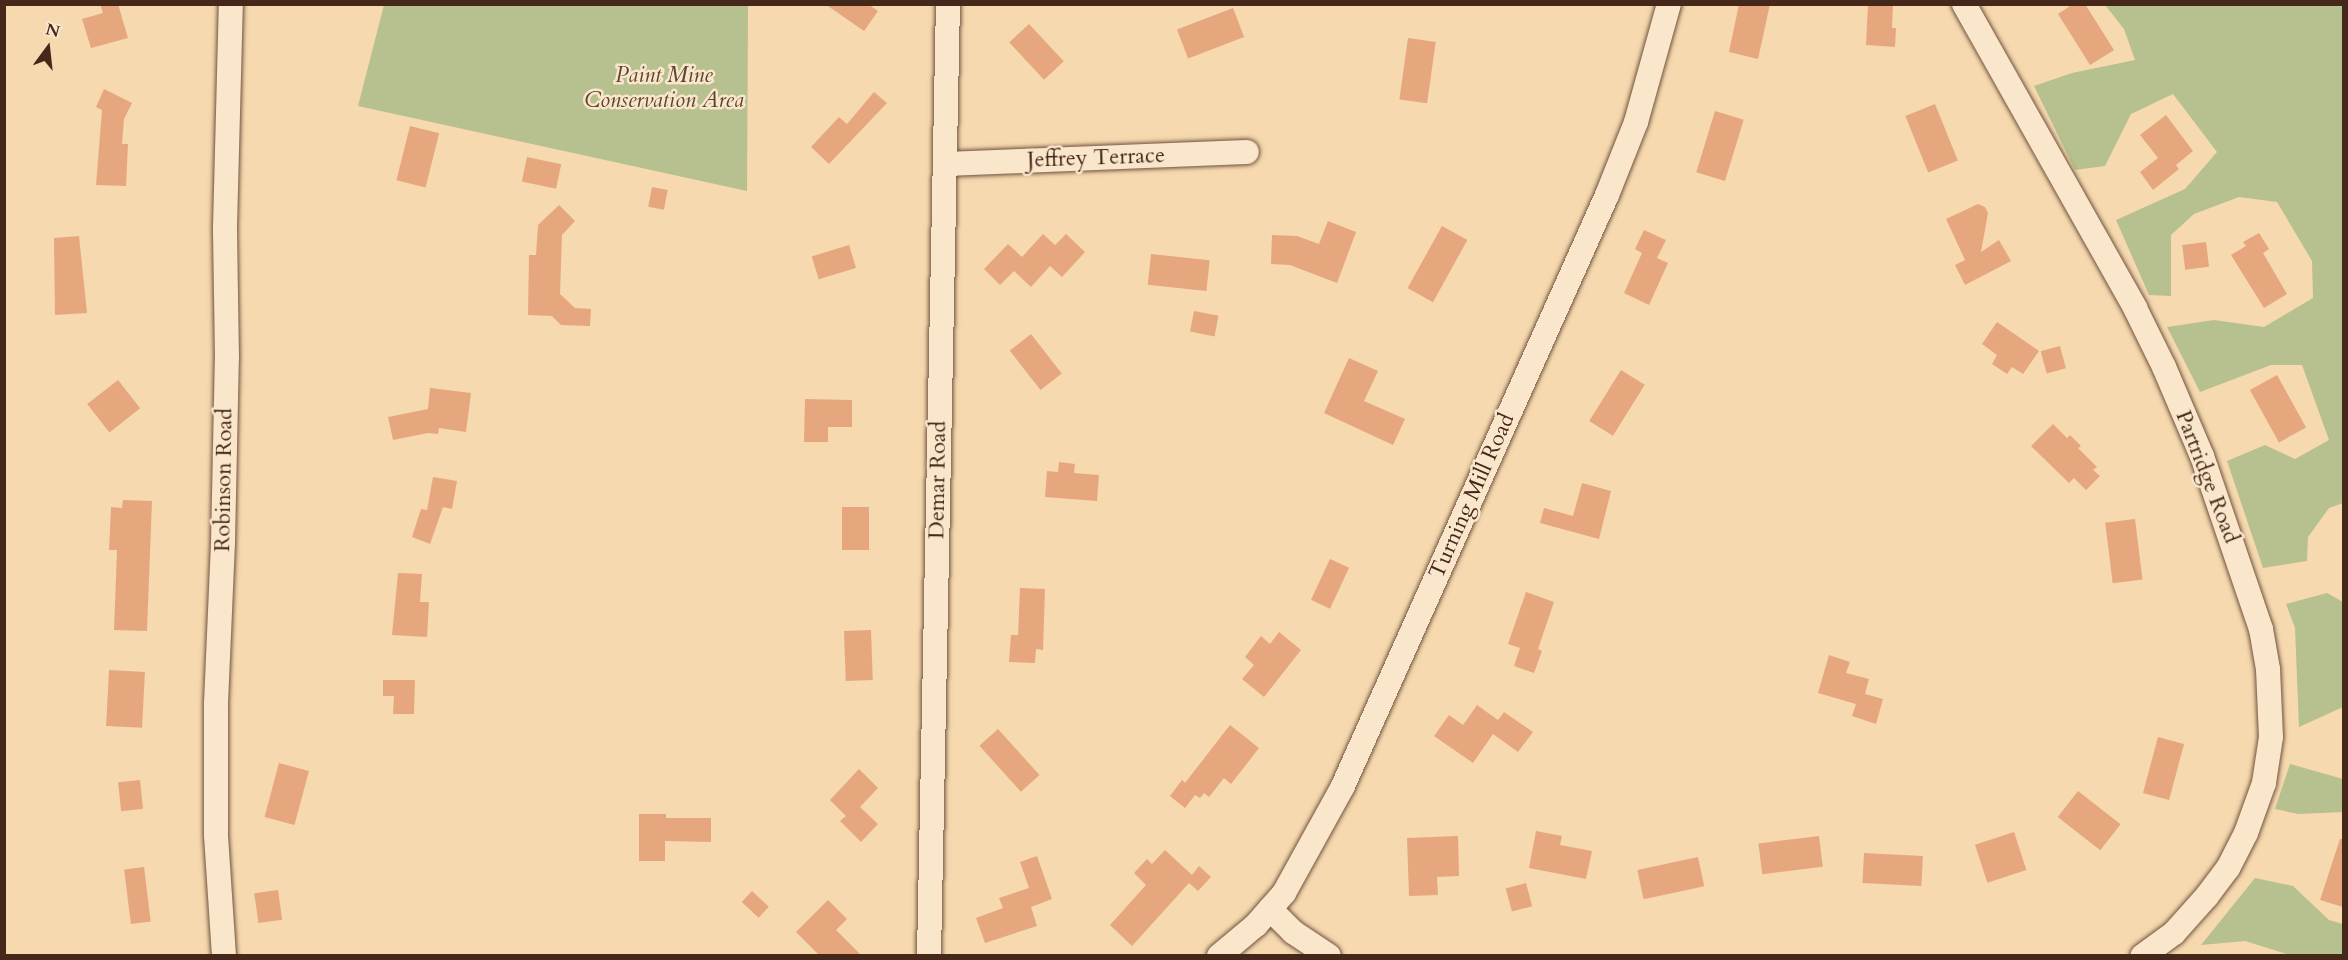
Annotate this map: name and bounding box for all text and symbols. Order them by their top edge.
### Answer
north arrow [18,18,78,78]
text: N [43,18,62,43]
park label: Paint Mine Conservation Area [584,62,744,113]
street label: Jeffrey Terrace [1027,142,1165,174]
street label: Partridge Road [2170,407,2244,547]
street label: Robinson Road [210,408,238,552]
street label: Turning Mill Road [1424,409,1520,583]
street label: Demar Road [924,421,952,539]

